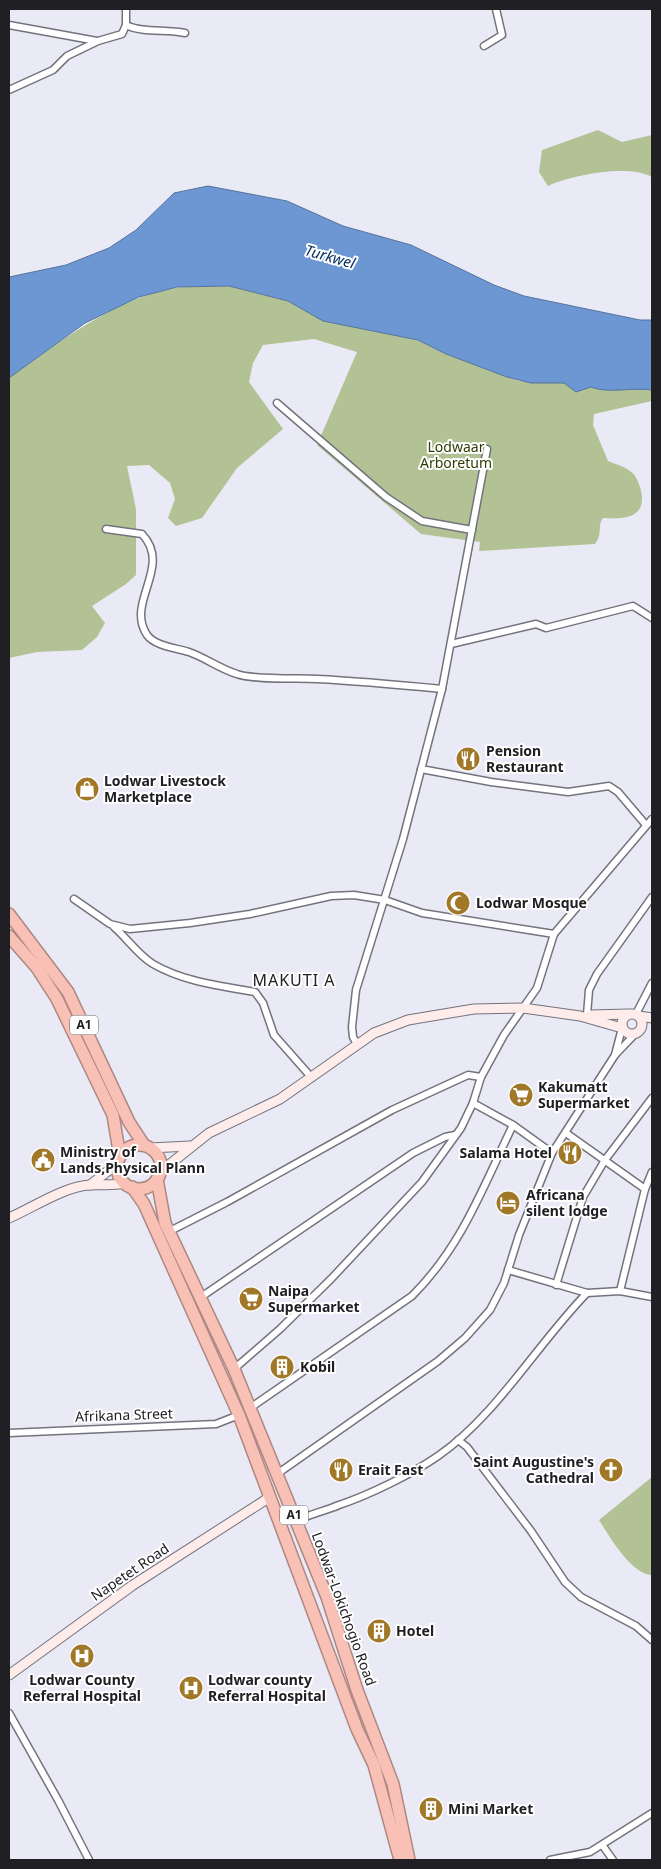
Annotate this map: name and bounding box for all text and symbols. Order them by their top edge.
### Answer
water label: Turkwel [303,239,359,273]
park label: Lodwaar Arboretum [420,437,492,472]
place label: Pension Restaurant [486,741,564,776]
restaurant icon: Pension Restaurant [455,746,481,772]
place label: Lodwar Livestock Marketplace [104,771,226,806]
shop icon: Lodwar Livestock Marketplace [74,776,100,802]
mosque icon: Lodwar Mosque [445,890,471,916]
place label: Lodwar Mosque [476,893,587,912]
district label: MAKUTI A [252,969,336,991]
road number: A1 [70,1016,98,1034]
place label: Kakumatt Supermarket [538,1077,630,1112]
supermarket icon: Kakumatt Supermarket [508,1082,534,1108]
restaurant icon: Salama Hotel [557,1140,583,1166]
place label: Ministry of Lands,Physical Plann [60,1142,205,1177]
place label: Salama Hotel [460,1143,552,1162]
public building icon: Ministry of Lands,Physical Plann [30,1147,56,1173]
place label: Africana silent lodge [526,1185,608,1220]
hotel icon: Africana silent lodge [495,1190,521,1216]
place label: Naipa Supermarket [268,1281,360,1316]
supermarket icon: Naipa Supermarket [238,1286,264,1312]
building icon: Kobil [269,1354,295,1380]
place label: Kobil [300,1357,335,1376]
street label: Afrikana Street [75,1403,173,1426]
place label: Saint Augustine's Cathedral [473,1452,594,1487]
restaurant icon: Erait Fast [328,1457,354,1483]
church icon: Saint Augustine's Cathedral [598,1457,624,1483]
place label: Erait Fast [358,1460,423,1479]
road number: A1 [280,1506,308,1524]
street label: Lodwar-Lokichogio Road [308,1529,381,1688]
street label: Napetet Road [87,1538,172,1605]
building icon: Hotel [366,1618,392,1644]
place label: Hotel [396,1621,434,1640]
hospital icon: Lodwar County Referral Hospital [69,1643,95,1669]
place label: Lodwar County Referral Hospital [23,1670,141,1705]
place label: Lodwar county Referral Hospital [208,1670,326,1705]
hospital icon: Lodwar county Referral Hospital [178,1675,204,1701]
building icon: Mini Market [418,1796,444,1822]
place label: Mini Market [448,1799,533,1818]

